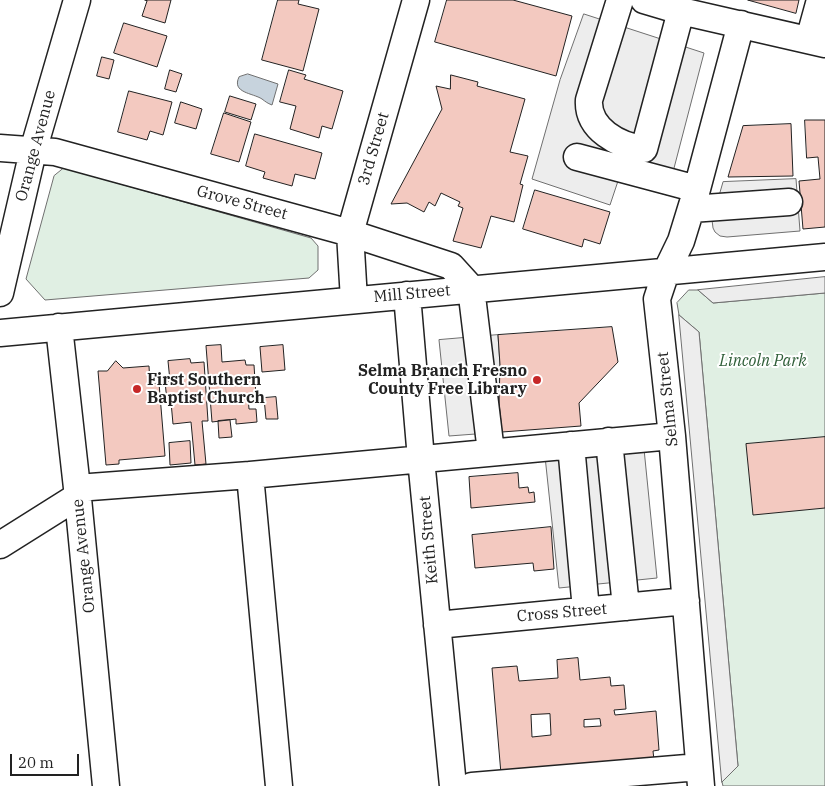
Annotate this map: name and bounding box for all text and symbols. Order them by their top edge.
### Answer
street label: Orange Avenue [12,88,60,204]
street label: 3rd Street [354,110,394,188]
street label: Grove Street [195,182,289,224]
street label: Mill Street [373,281,451,307]
street label: Selma Street [653,351,683,447]
park label: Lincoln Park [719,351,807,371]
place label: Selma Branch Fresno County Free Library [358,361,527,399]
place label: First Southern Baptist Church [147,370,265,408]
marker: Selma Branch Fresno County Free Library [531,374,543,386]
marker: First Southern Baptist Church [131,383,143,395]
street label: Keith Street [416,495,442,585]
street label: Orange Avenue [68,498,100,614]
street label: Cross Street [516,599,608,627]
scale bar [12,744,81,776]
text: 20 m [18,753,54,772]

